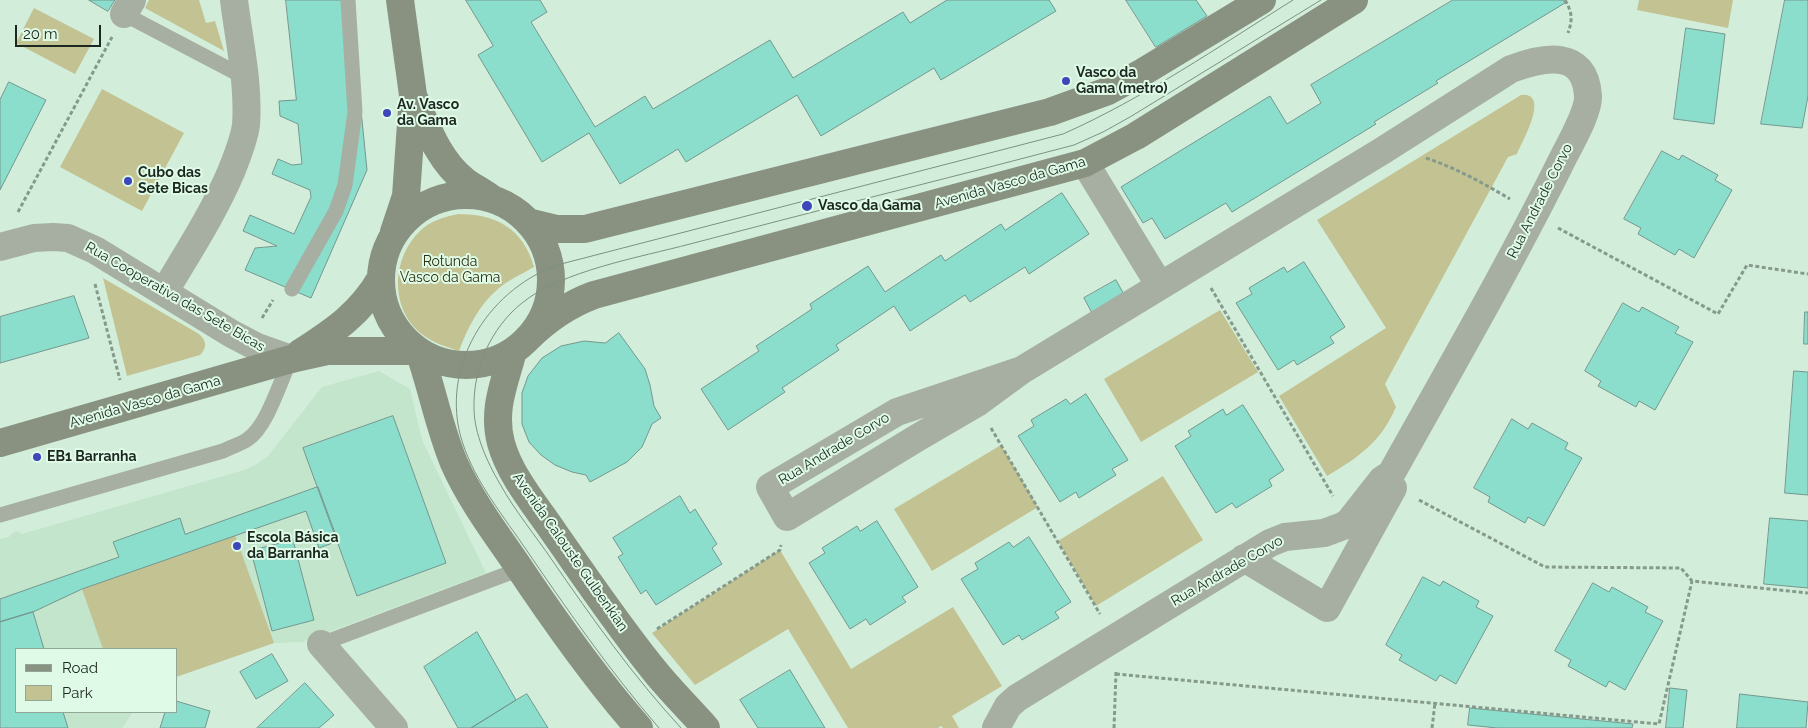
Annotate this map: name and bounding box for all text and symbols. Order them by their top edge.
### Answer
scale bar [18,15,104,47]
text: 20 m [23,25,58,43]
place label: Vasco da Gama (metro) [1076,65,1168,98]
marker: Vasco da Gama (metro) [1060,75,1072,87]
place label: Av. Vasco da Gama [397,97,459,130]
marker: Av. Vasco da Gama [381,107,393,119]
street label: Rua Andrade Corvo [1504,141,1576,261]
street label: Avenida Vasco da Gama [933,153,1087,213]
place label: Cubo das Sete Bicas [138,165,208,198]
marker: Cubo das Sete Bicas [122,175,134,187]
place label: Vasco da Gama [818,198,921,214]
marker: Vasco da Gama [800,199,814,213]
street label: Rua Cooperativa das Sete Bicas [82,239,268,355]
park label: Rotunda Vasco da Gama [400,254,500,286]
street label: Avenida Vasco da Gama [68,372,222,432]
street label: Rua Andrade Corvo [776,409,892,489]
place label: EB1 Barranha [47,449,137,465]
marker: EB1 Barranha [31,451,43,463]
street label: Avenida Calouste Gulbenkian [509,469,631,635]
place label: Escola Básica da Barranha [247,530,338,562]
street label: Rua Andrade Corvo [1168,532,1286,610]
marker: Escola Básica da Barranha [231,540,243,552]
legend [15,648,178,713]
text: Road [62,659,98,677]
text: Park [62,684,93,702]

